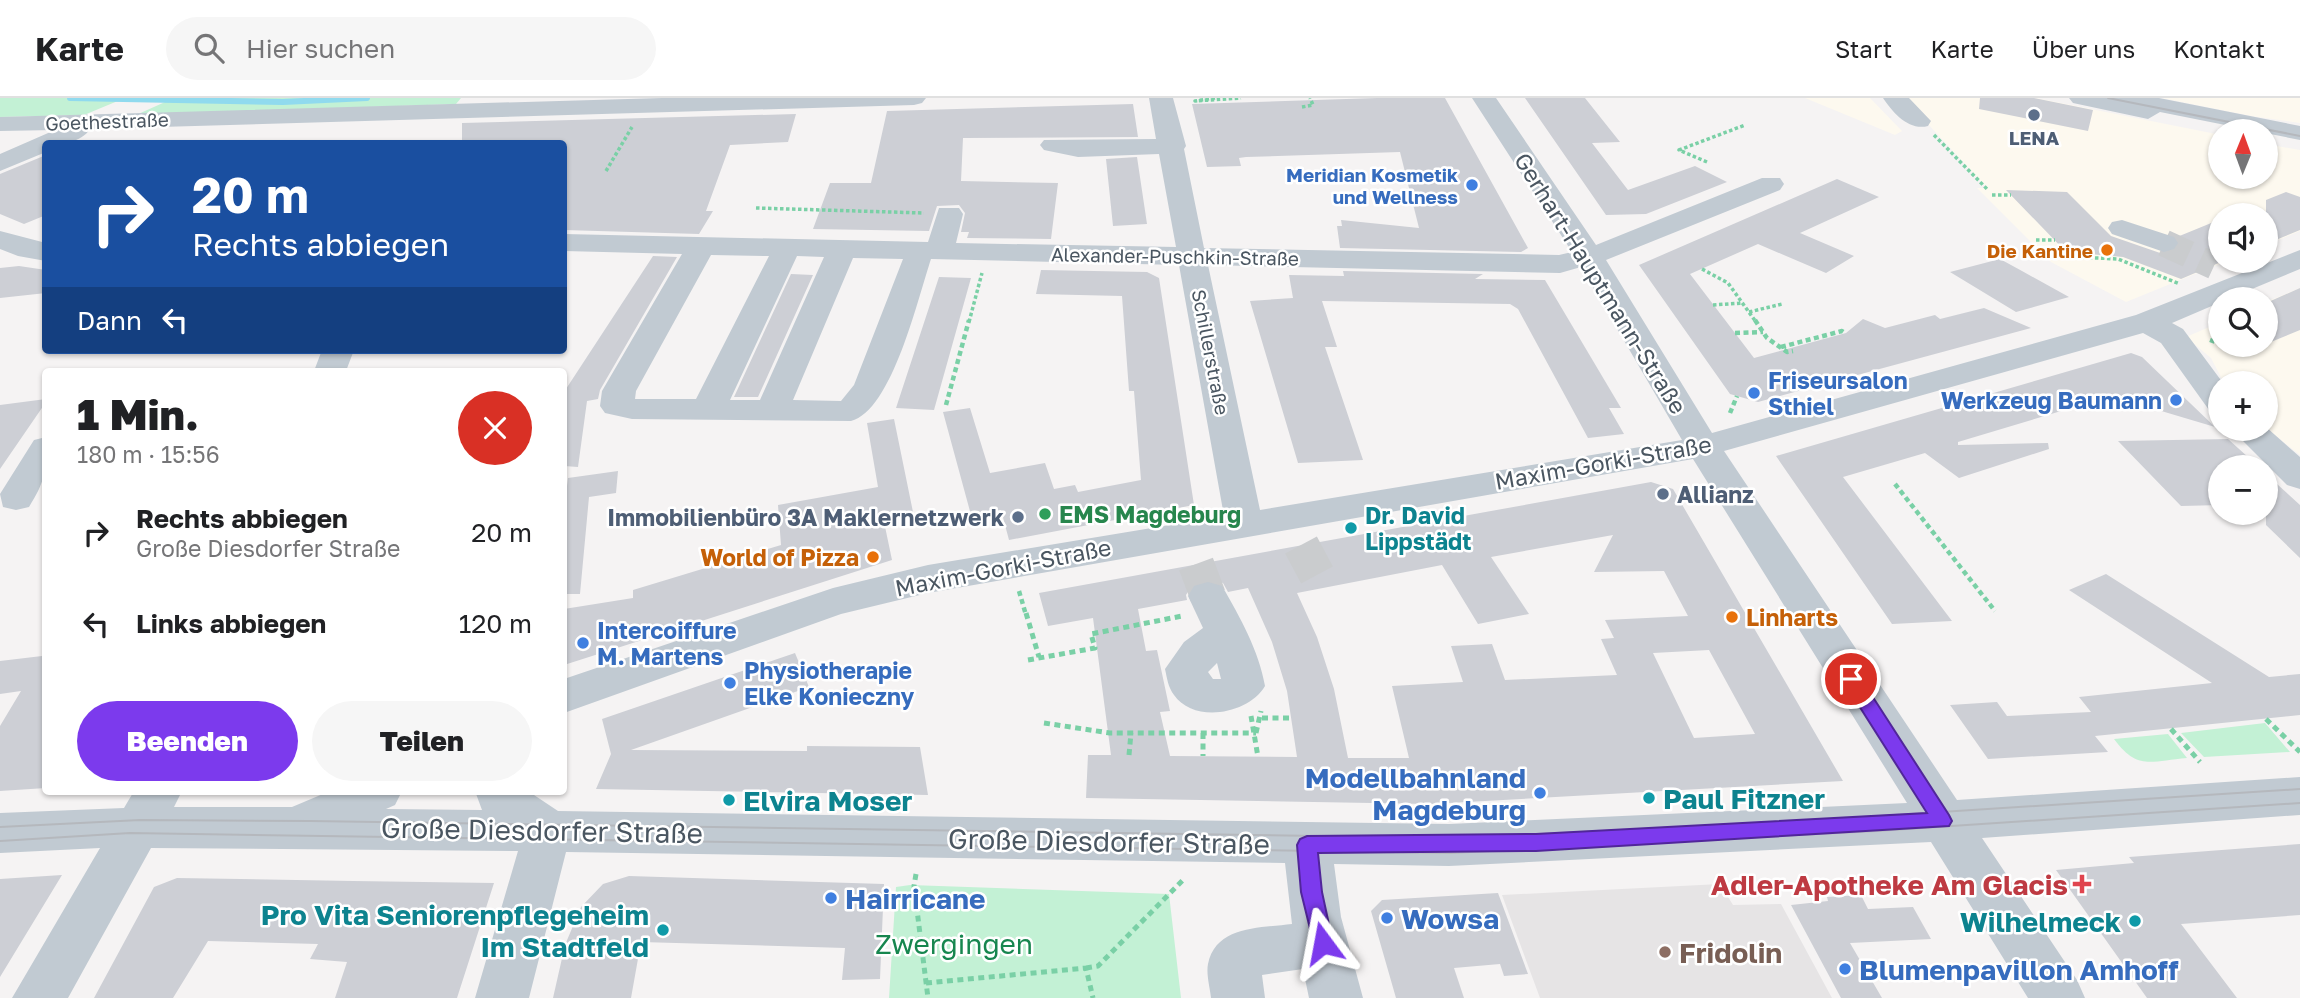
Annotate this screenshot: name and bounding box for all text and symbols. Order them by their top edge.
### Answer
search box [166,17,656,80]
text: Karte [35,29,124,68]
icon: search [190,29,228,67]
text: Hier suchen [246,33,395,64]
text: Start [1835,34,1892,63]
text: Karte [1930,34,1994,63]
text: Über uns [2032,34,2135,63]
text: Kontakt [2173,34,2265,63]
street label: Goethestraße [45,107,169,135]
marker: LENA [2026,107,2042,123]
north arrow [2208,119,2278,189]
map controls [2208,119,2278,525]
place label: LENA [2009,126,2060,149]
street label: Gerhart-Hauptmann-Straße [1509,147,1693,419]
place label: Meridian Kosmetik und Wellness [1286,163,1458,208]
text: 20 m [192,165,309,224]
icon: right [77,168,168,259]
marker: Meridian Kosmetik und Wellness [1464,177,1480,193]
button: sound [2208,203,2278,273]
text: Rechts abbiegen [192,225,449,263]
place label: Die Kantine [1987,239,2093,262]
street label: Alexander-Puschkin-Straße [1051,242,1299,270]
marker: Die Kantine [2099,242,2115,258]
street label: Schillerstraße [1188,287,1234,417]
button: search [2208,287,2278,357]
icon: left [156,301,194,339]
text: Dann [77,305,142,336]
place label: Friseursalon Sthiel [1768,366,1908,420]
button: + [2208,371,2278,441]
marker: Friseursalon Sthiel [1746,385,1762,401]
place label: Werkzeug Baumann [1941,386,2162,414]
text: 1 Min. [77,389,199,439]
button: close [458,391,532,465]
marker: Werkzeug Baumann [2168,392,2184,408]
street label: Maxim-Gorki-Straße [1493,429,1713,495]
text: 180 m · 15:56 [77,440,220,468]
button: − [2208,455,2278,525]
place label: Allianz [1677,480,1754,508]
marker: Allianz [1655,486,1671,502]
place label: EMS Magdeburg [1059,500,1241,528]
place label: Dr. David Lippstädt [1365,501,1471,555]
text: Rechts abbiegen [136,503,348,534]
place label: Immobilienbüro 3A Maklernetzwerk [607,503,1005,531]
marker: EMS Magdeburg [1037,506,1053,522]
marker: Immobilienbüro 3A Maklernetzwerk [1010,509,1026,525]
icon: right [77,514,115,552]
text: 20 m [471,517,532,548]
marker: Dr. David Lippstädt [1343,520,1359,536]
street label: Maxim-Gorki-Straße [893,532,1113,602]
text: Große Diesdorfer Straße [136,534,400,562]
place label: World of Pizza [700,543,859,571]
marker: World of Pizza [865,549,881,565]
place label: Linharts [1746,603,1838,631]
icon: left [77,605,115,643]
text: Links abbiegen [136,608,326,639]
text: 120 m [459,608,532,639]
marker: Linharts [1724,609,1740,625]
place label: Intercoiffure M. Martens [597,616,737,670]
marker: Intercoiffure M. Martens [575,635,591,651]
pin [1821,649,1881,709]
place label: Physiotherapie Elke Konieczny [744,656,915,710]
icon: arrive [1832,660,1870,698]
marker: Physiotherapie Elke Konieczny [722,675,738,691]
button: Beenden [77,701,298,781]
button: Teilen [312,701,532,781]
place label: Modellbahnland Magdeburg [1305,761,1526,826]
place label: Paul Fitzner [1663,782,1825,815]
place label: Elvira Moser [743,784,912,817]
marker: Modellbahnland Magdeburg [1532,785,1548,801]
marker: Paul Fitzner [1641,790,1657,806]
marker: Elvira Moser [721,792,737,808]
street label: Große Diesdorfer Straße [381,811,703,849]
street label: Große Diesdorfer Straße [948,822,1270,860]
place label: Adler-Apotheke Am Glacis [1711,868,2068,901]
marker: Adler-Apotheke Am Glacis [2074,876,2090,892]
place label: Hairricane [845,882,986,915]
marker: Hairricane [823,890,839,906]
place label: Pro Vita Seniorenpflegeheim Im Stadtfeld [261,898,649,963]
place label: Wowsa [1401,902,1499,935]
place label: Wilhelmeck [1960,905,2121,938]
position arrow [1286,906,1360,980]
marker: Wowsa [1379,910,1395,926]
marker: Wilhelmeck [2127,913,2143,929]
marker: Pro Vita Seniorenpflegeheim Im Stadtfeld [655,922,671,938]
park label: Zwergingen [875,927,1033,960]
place label: Fridolin [1679,936,1782,969]
marker: Fridolin [1657,944,1673,960]
place label: Blumenpavillon Amhoff [1859,953,2179,986]
marker: Blumenpavillon Amhoff [1837,961,1853,977]

